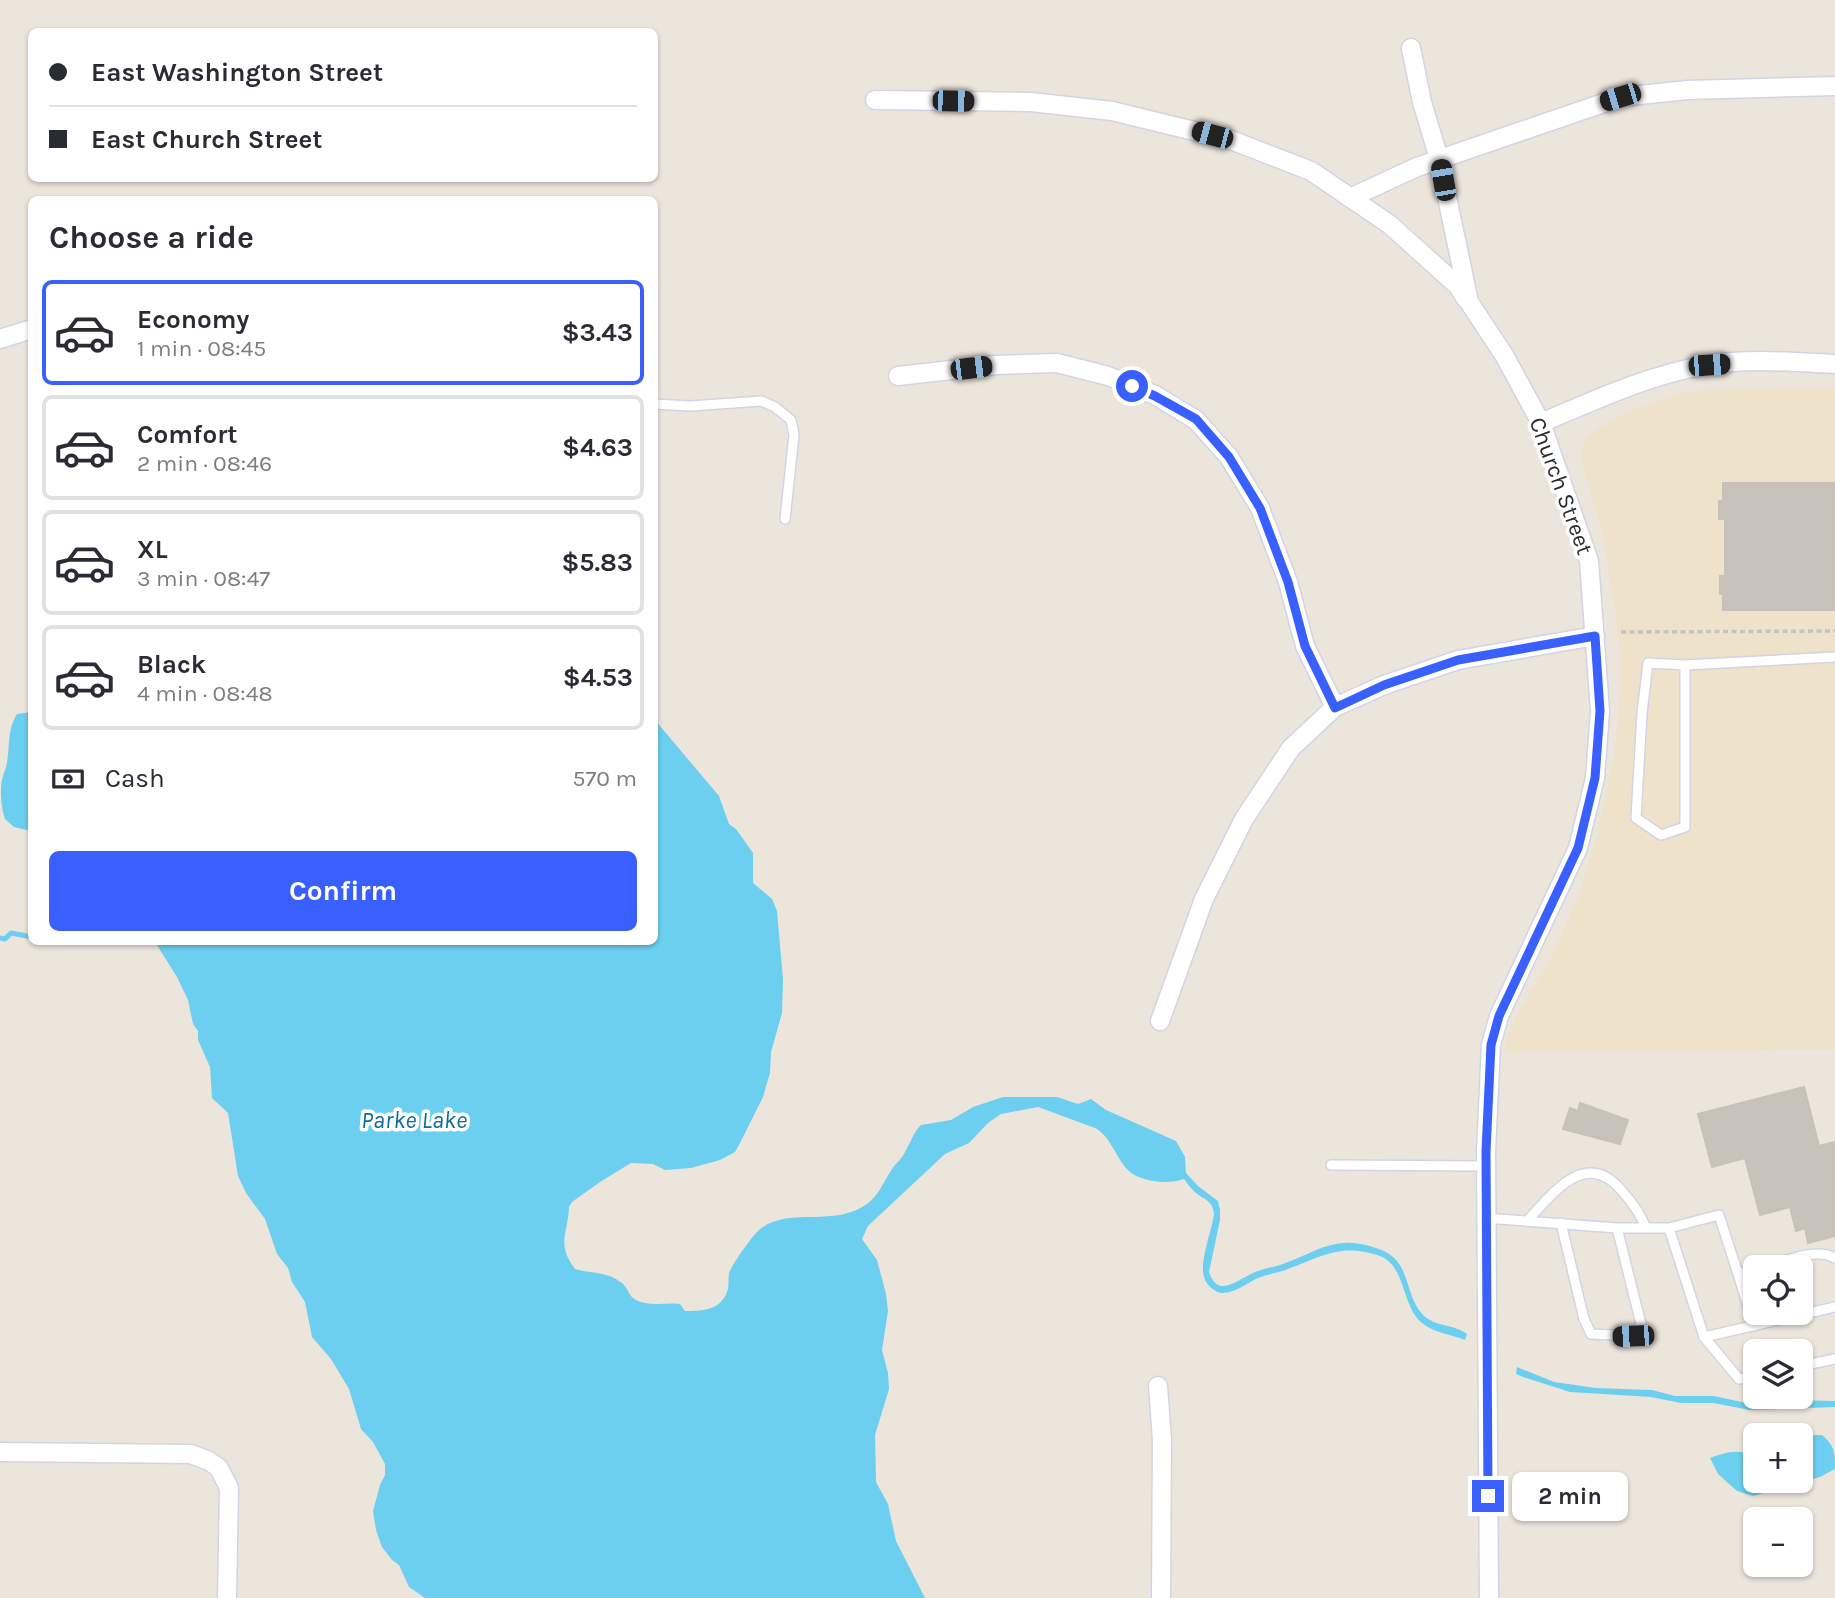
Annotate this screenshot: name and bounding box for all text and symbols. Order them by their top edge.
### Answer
text: East Washington Street [91,57,383,88]
car [1597,81,1644,113]
car [932,90,975,112]
car [1189,119,1236,151]
text: East Church Street [91,124,323,155]
car [1430,157,1457,203]
text: Choose a ride [49,219,254,256]
icon: car [53,301,116,364]
text: Economy [137,304,249,335]
text: $3.43 [562,317,633,348]
text: 1 min · 08:45 [137,335,266,362]
car [1688,353,1731,377]
car [949,355,994,381]
route start [1116,370,1148,402]
street label: Church Street [1524,413,1599,559]
icon: car [53,416,116,479]
text: Comfort [137,419,238,450]
text: $4.63 [562,432,633,463]
text: 2 min · 08:46 [137,450,272,477]
icon: car [53,531,116,594]
text: XL [137,534,168,565]
text: $5.83 [561,547,633,578]
text: 3 min · 08:47 [137,565,270,592]
icon: car [53,646,116,709]
text: Black [137,649,206,680]
text: $4.53 [563,662,633,693]
text: 4 min · 08:48 [137,680,273,707]
icon: cash [49,760,87,798]
text: Cash [105,763,165,794]
text: 570 m [573,765,637,792]
button: Confirm [49,851,637,931]
water label: Parke Lake [361,1106,467,1134]
map controls [1743,1255,1813,1577]
button: locate [1743,1255,1813,1325]
car [1612,1325,1655,1347]
button: layers [1743,1339,1813,1409]
button: + [1743,1423,1813,1493]
callout: 2 min [1512,1472,1628,1520]
route end [1472,1480,1504,1512]
text: 2 min [1538,1483,1602,1510]
button: − [1743,1507,1813,1577]

